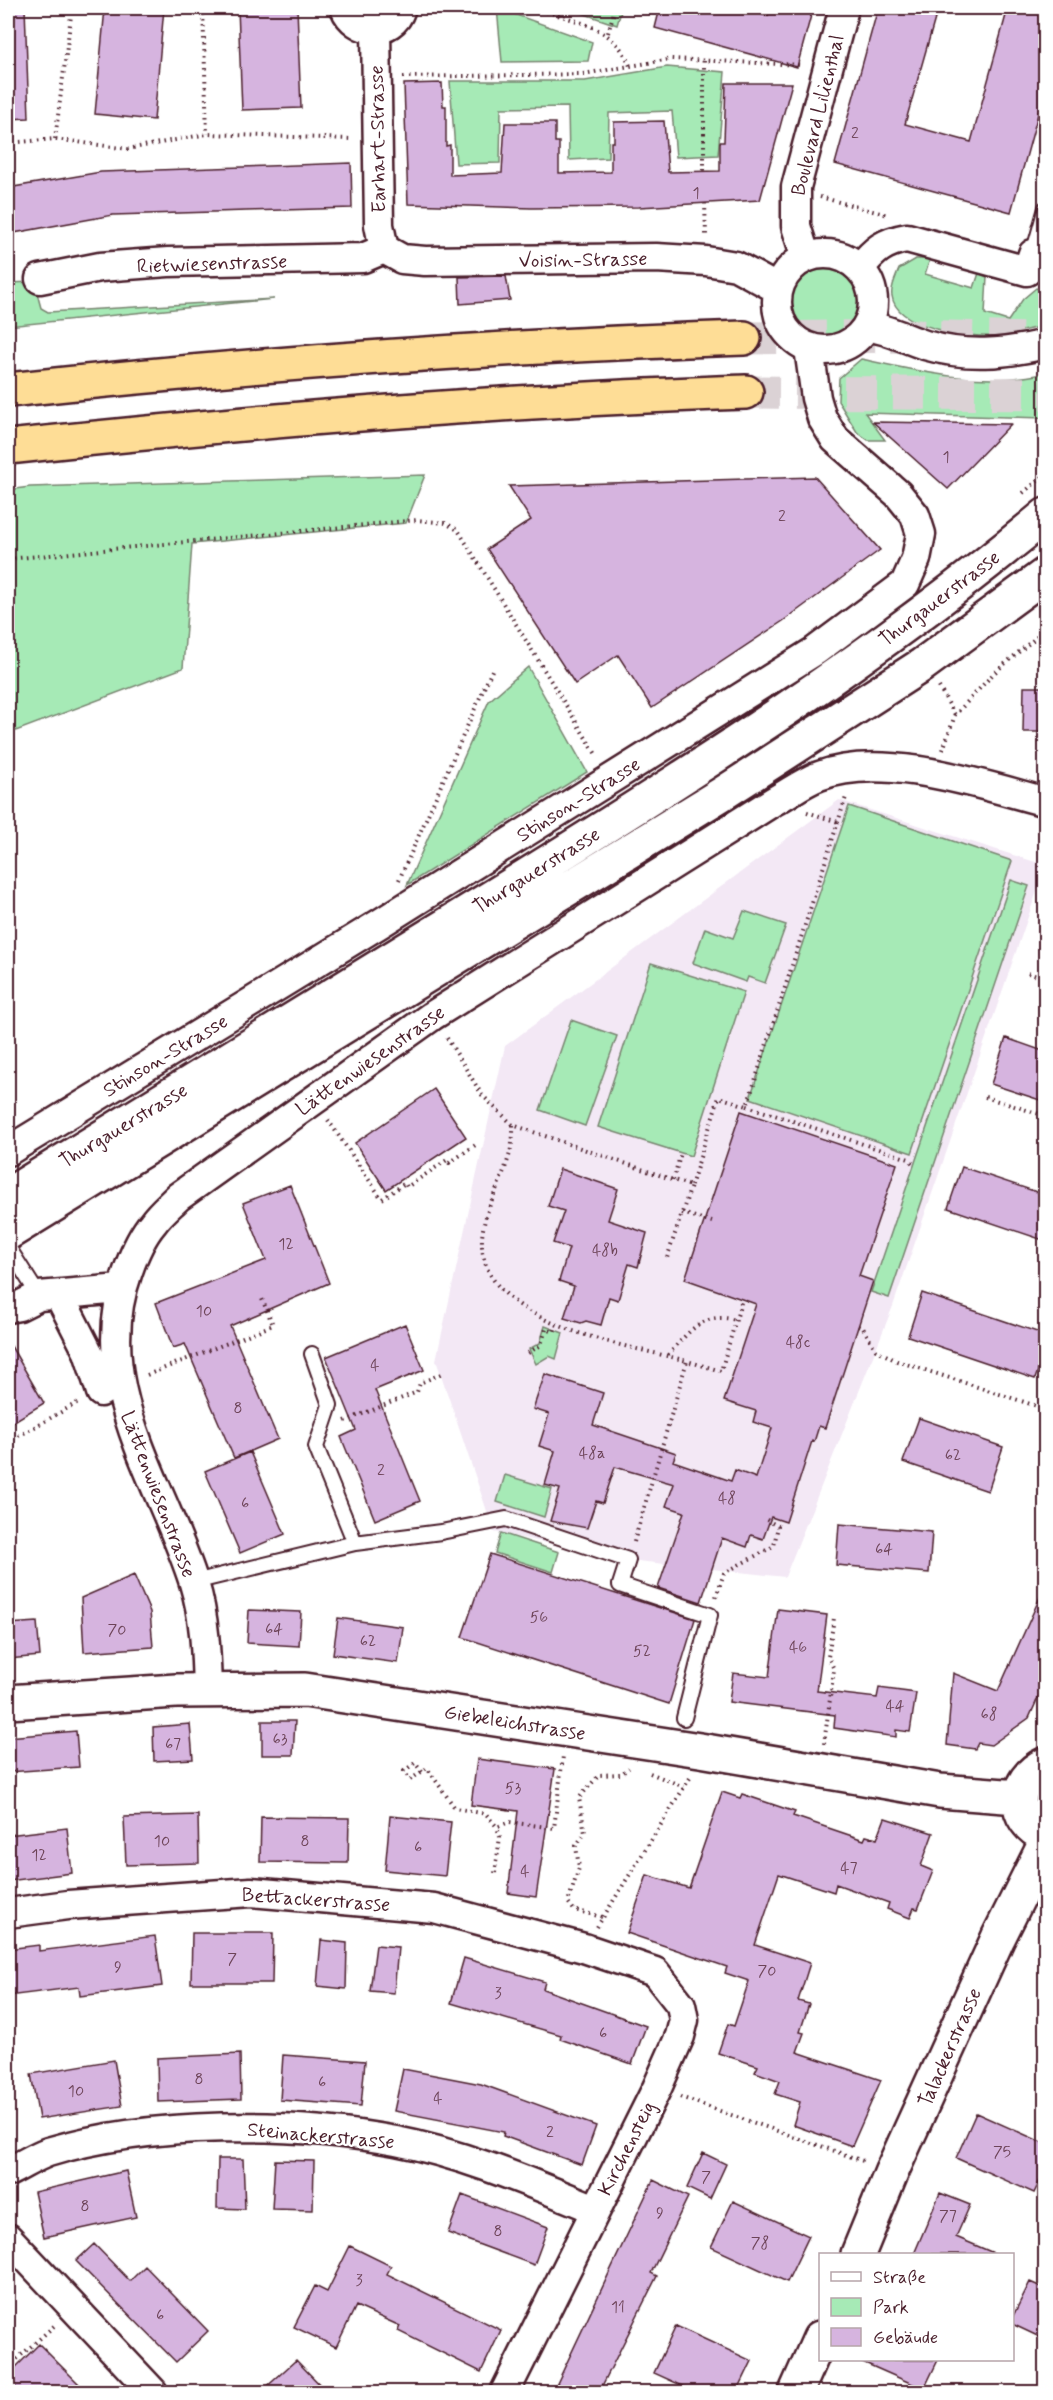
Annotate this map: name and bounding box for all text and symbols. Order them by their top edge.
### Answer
street label: Boulevard Lilienthal [785,32,852,199]
street label: Earhart-Strasse [364,65,393,213]
house number: 2 [851,123,859,144]
house number: 1 [692,183,700,204]
street label: Voisin-Strasse [518,246,648,275]
street label: Rietwiesenstrasse [136,248,288,281]
house number: 1 [942,447,950,468]
house number: 2 [778,506,786,527]
street label: Thurgauerstrasse [874,545,1006,654]
street label: Stinson-Strasse [512,751,646,849]
street label: Thurgauerstrasse [468,821,606,921]
street label: Lättenwiesenstrasse [291,1000,451,1123]
street label: Stinson-Strasse [98,1008,233,1104]
street label: Thurgauerstrasse [54,1077,193,1175]
house number: 12 [278,1234,294,1255]
house number: 48b [592,1240,618,1261]
house number: 10 [196,1301,212,1322]
house number: 48c [786,1332,811,1353]
house number: 4 [370,1355,380,1376]
house number: 8 [233,1398,243,1419]
street label: Lättenwiesenstrasse [113,1407,202,1582]
house number: 48a [579,1443,605,1464]
house number: 62 [945,1445,961,1466]
house number: 2 [377,1460,385,1481]
house number: 48 [718,1488,736,1509]
house number: 6 [241,1493,249,1514]
house number: 64 [875,1539,893,1560]
house number: 56 [530,1607,548,1628]
house number: 64 [265,1619,283,1640]
house number: 70 [108,1620,126,1641]
house number: 62 [360,1631,376,1652]
house number: 46 [789,1637,807,1658]
house number: 52 [633,1641,651,1662]
house number: 44 [885,1696,905,1717]
street label: Giebeleichstrasse [442,1699,587,1748]
house number: 68 [981,1704,997,1725]
house number: 63 [273,1729,288,1750]
house number: 67 [165,1734,181,1755]
house number: 53 [505,1778,521,1799]
house number: 10 [154,1831,170,1852]
house number: 8 [300,1831,310,1852]
house number: 6 [414,1837,422,1858]
house number: 12 [31,1845,47,1866]
house number: 47 [840,1858,858,1879]
house number: 4 [520,1861,530,1882]
street label: Bettackerstrasse [241,1882,391,1919]
house number: 7 [227,1949,237,1970]
house number: 9 [114,1957,122,1978]
house number: 70 [758,1961,776,1982]
house number: 3 [494,1983,502,2004]
street label: Talackerstrasse [912,1984,989,2111]
house number: 6 [599,2023,607,2044]
house number: 8 [194,2069,204,2090]
house number: 6 [318,2072,326,2093]
house number: 10 [68,2081,84,2102]
house number: 4 [433,2088,443,2109]
street label: Kirchensteig [592,2097,663,2201]
street label: Steinackerstrasse [246,2117,396,2156]
house number: 2 [546,2122,554,2143]
house number: 75 [993,2142,1011,2163]
house number: 7 [701,2167,711,2188]
house number: 8 [80,2196,90,2217]
house number: 9 [656,2203,664,2224]
house number: 77 [939,2206,957,2227]
house number: 8 [493,2221,503,2242]
house number: 78 [751,2233,769,2254]
legend [819,2253,1014,2361]
text: Straße [873,2266,926,2290]
house number: 3 [355,2270,363,2291]
text: Park [873,2296,909,2320]
house number: 11 [611,2297,625,2318]
house number: 6 [156,2305,164,2326]
text: Gebäude [873,2326,938,2350]

